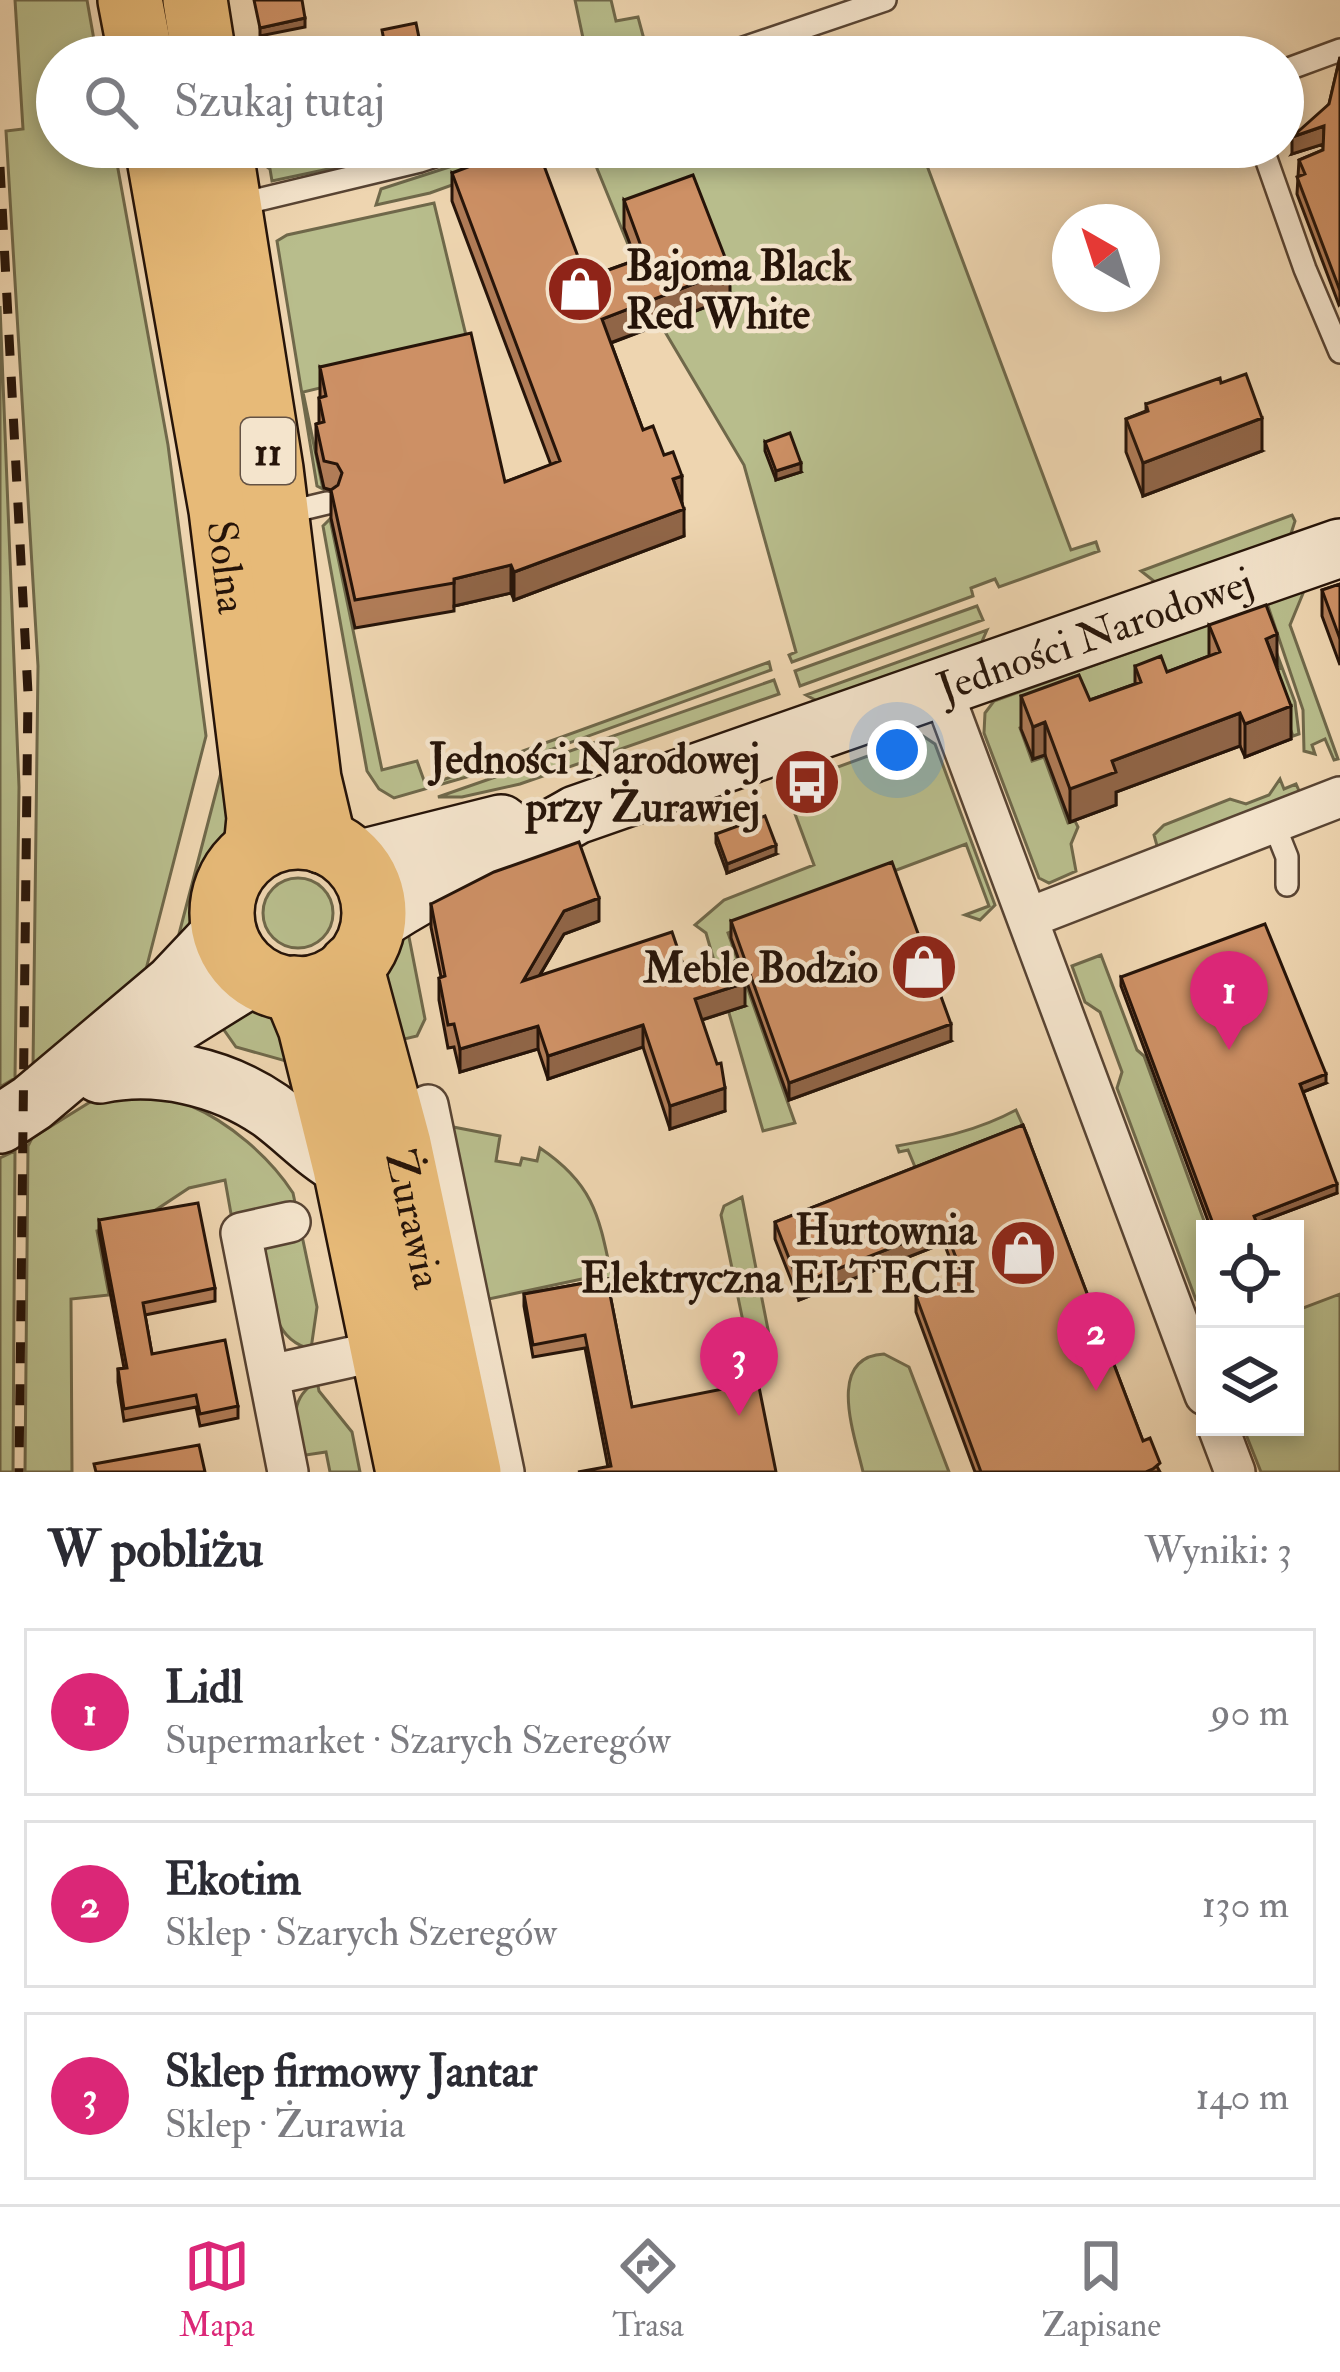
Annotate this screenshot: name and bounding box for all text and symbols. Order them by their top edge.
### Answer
search box [36,36,1304,168]
icon: search [78,69,144,135]
text: Szukaj tutaj [174,74,385,130]
north arrow [1052,204,1160,312]
place label: Bajoma Black Red White [626,241,853,341]
shop icon: Bajoma Black Red White [545,254,615,324]
road number: 11 [241,418,295,484]
street label: Solna [195,518,258,617]
street label: Jedności Narodowej [930,557,1260,715]
your location [867,720,927,780]
place label: Jedności Narodowej przy Żurawiej [427,734,760,835]
bus stop icon: Jedności Narodowej przy Żurawiej [772,747,842,817]
shop icon: Meble Bodzio [889,932,959,1002]
place label: Meble Bodzio [642,943,878,995]
pin: 1 [1190,951,1268,1050]
street label: Żurawia [373,1145,453,1294]
place label: Hurtownia Elektryczna ELTECH [581,1205,978,1306]
shop icon: Hurtownia Elektryczna ELTECH [988,1218,1058,1288]
map controls [1196,1220,1304,1436]
button: locate [1196,1220,1304,1328]
pin: 2 [1057,1292,1135,1391]
pin: 3 [700,1317,778,1416]
button: layers [1196,1328,1304,1436]
text: W pobliżu [48,1518,263,1582]
text: Wyniki: 3 [1145,1526,1292,1575]
text: Lidl [165,1660,243,1716]
text: 1 [83,1688,97,1737]
text: 90 m [1211,1688,1289,1737]
text: Supermarket · Szarych Szeregów [165,1716,671,1765]
text: Ekotim [165,1852,301,1908]
text: 2 [80,1880,100,1929]
text: 130 m [1202,1880,1289,1929]
text: Sklep · Szarych Szeregów [165,1908,557,1957]
text: Sklep firmowy Jantar [165,2044,537,2100]
text: 3 [83,2072,97,2121]
text: 140 m [1196,2072,1289,2121]
text: Sklep · Żurawia [165,2100,405,2149]
tab: Mapa [179,2233,254,2346]
tab: Trasa [612,2233,684,2346]
tab: Zapisane [1042,2233,1161,2346]

